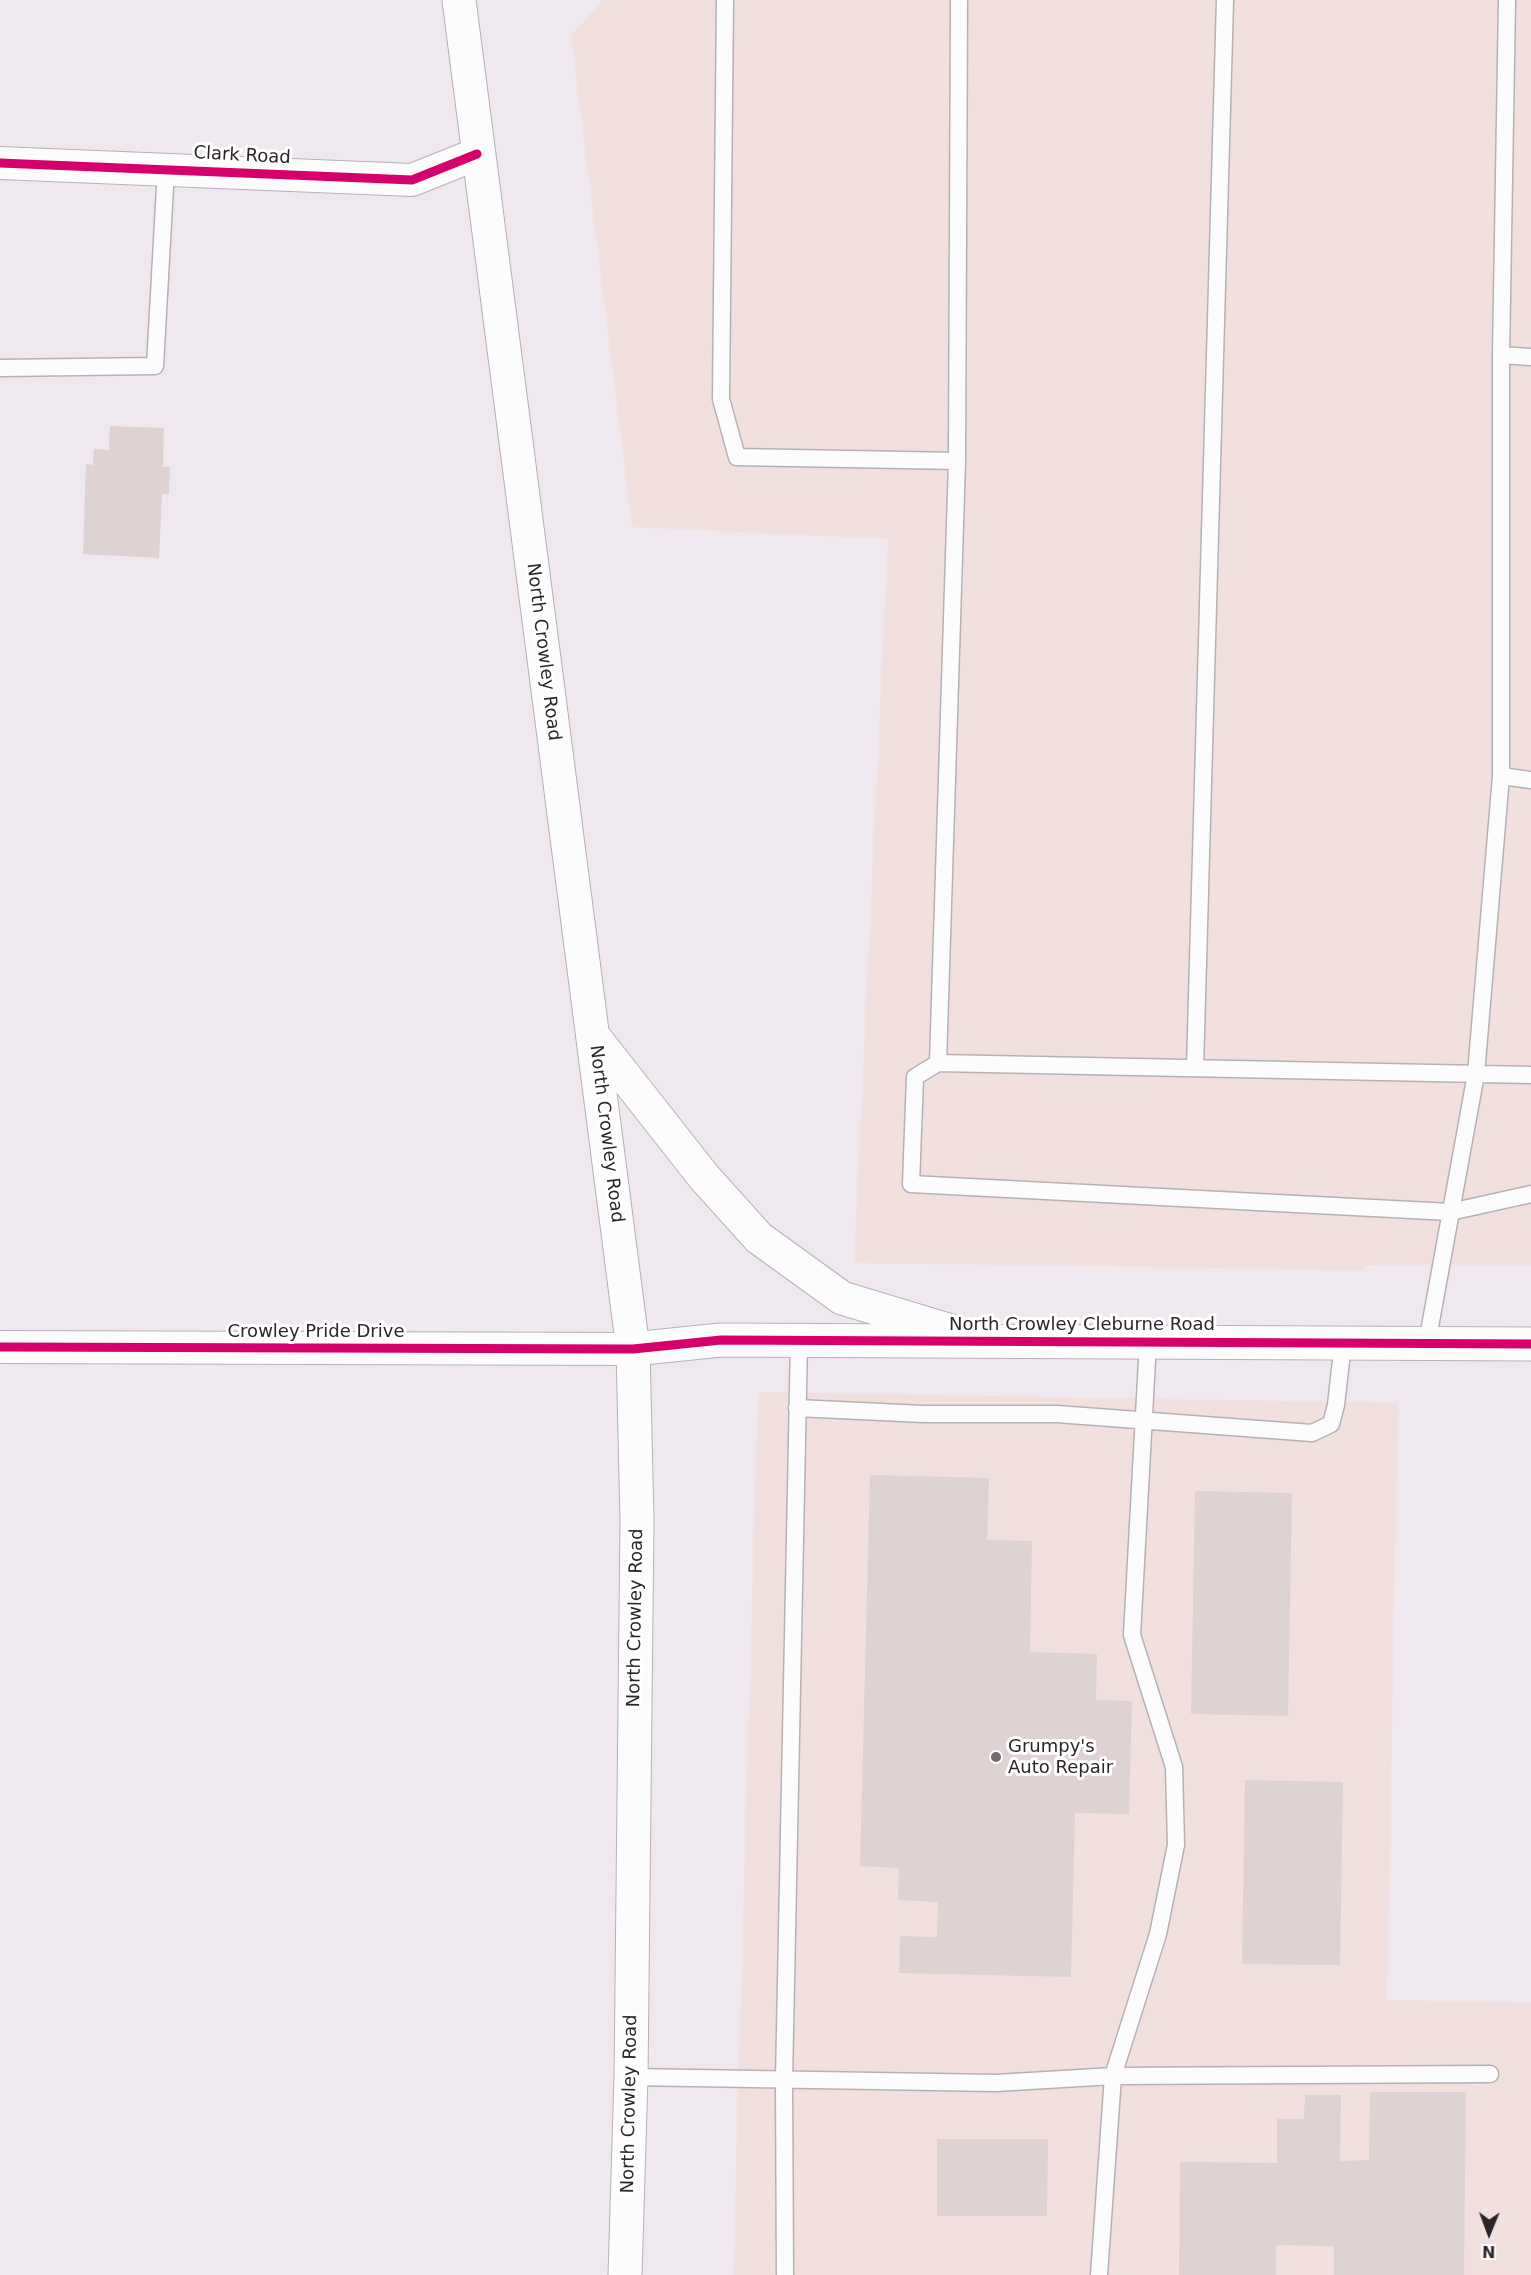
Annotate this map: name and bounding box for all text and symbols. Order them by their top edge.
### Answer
street label: Clark Road [193,143,291,169]
street label: North Crowley Road [521,562,565,742]
street label: North Crowley Road [584,1044,628,1224]
street label: North Crowley Cleburne Road [949,1314,1215,1336]
street label: Crowley Pride Drive [228,1321,404,1343]
street label: North Crowley Road [624,1528,648,1708]
place label: Grumpy's Auto Repair [1008,1736,1113,1778]
marker: Grumpy's Auto Repair [989,1750,1003,1764]
street label: North Crowley Road [618,2014,642,2194]
north arrow [1459,2203,1519,2263]
text: N [1482,2242,1496,2261]

